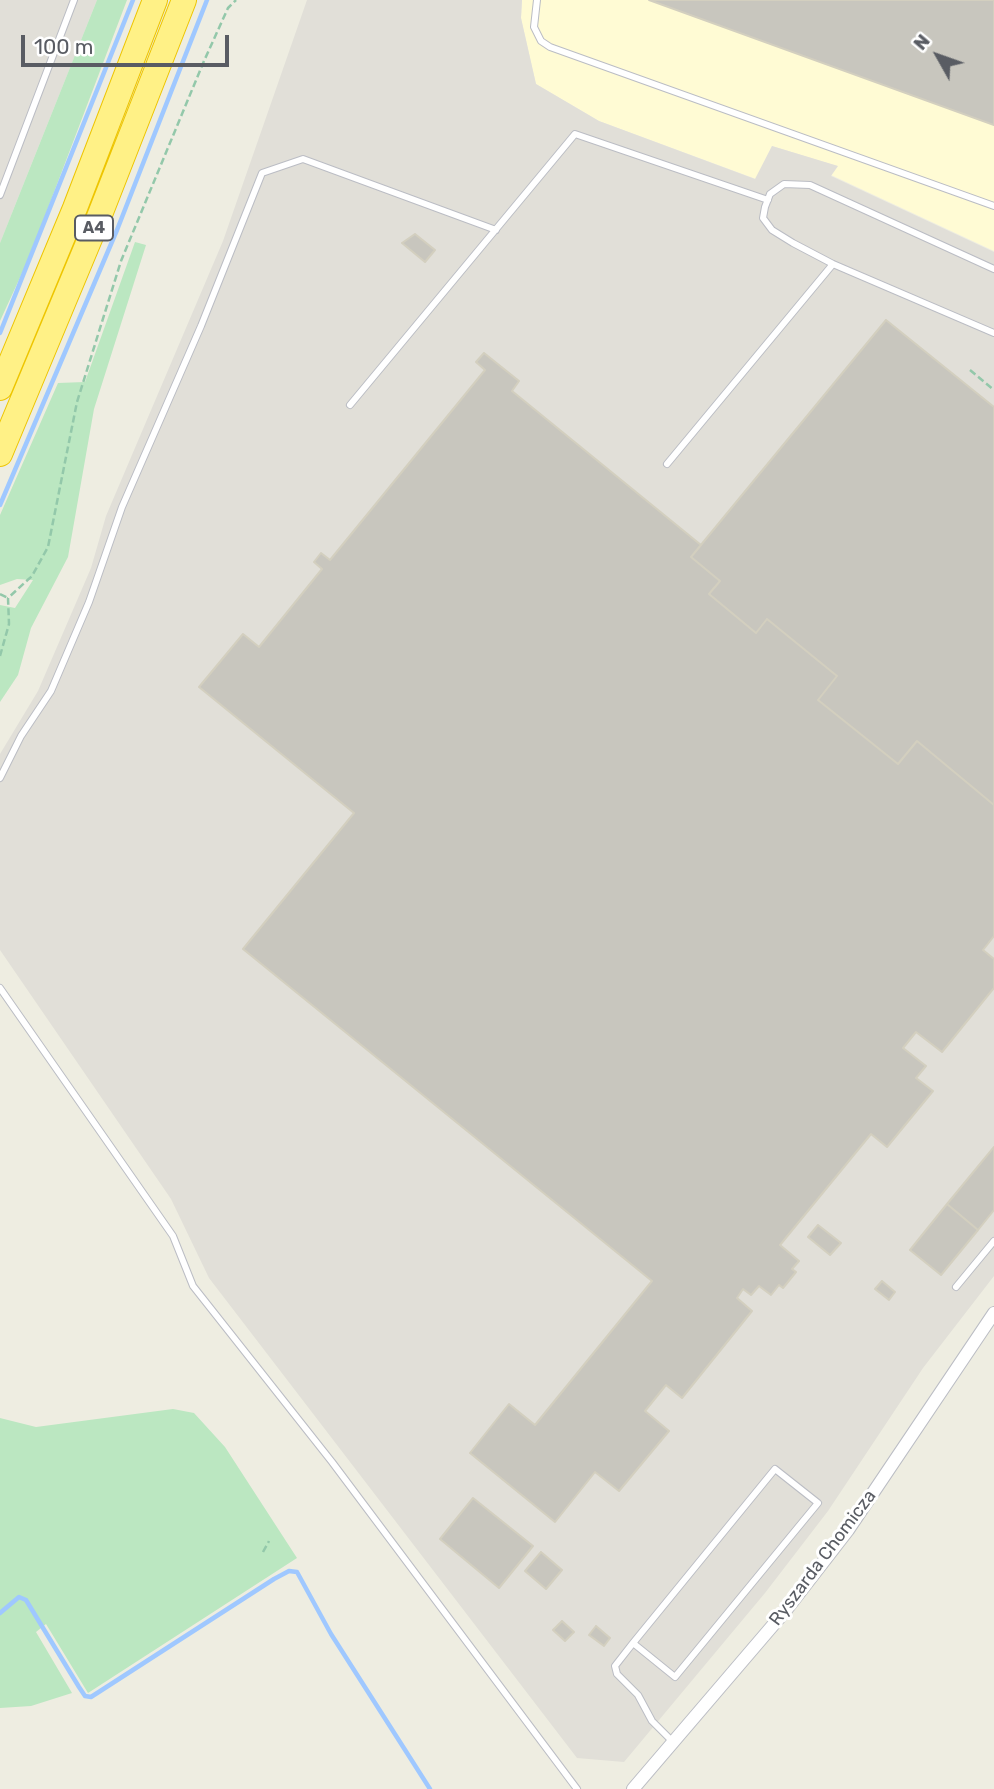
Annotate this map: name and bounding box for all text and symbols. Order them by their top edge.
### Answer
scale bar [24,21,233,65]
north arrow [903,21,973,91]
text: N [908,30,935,55]
text: 100 m [34,34,93,59]
road number: A4 [75,216,113,240]
street label: Ryszarda Chomicza [765,1486,881,1630]

